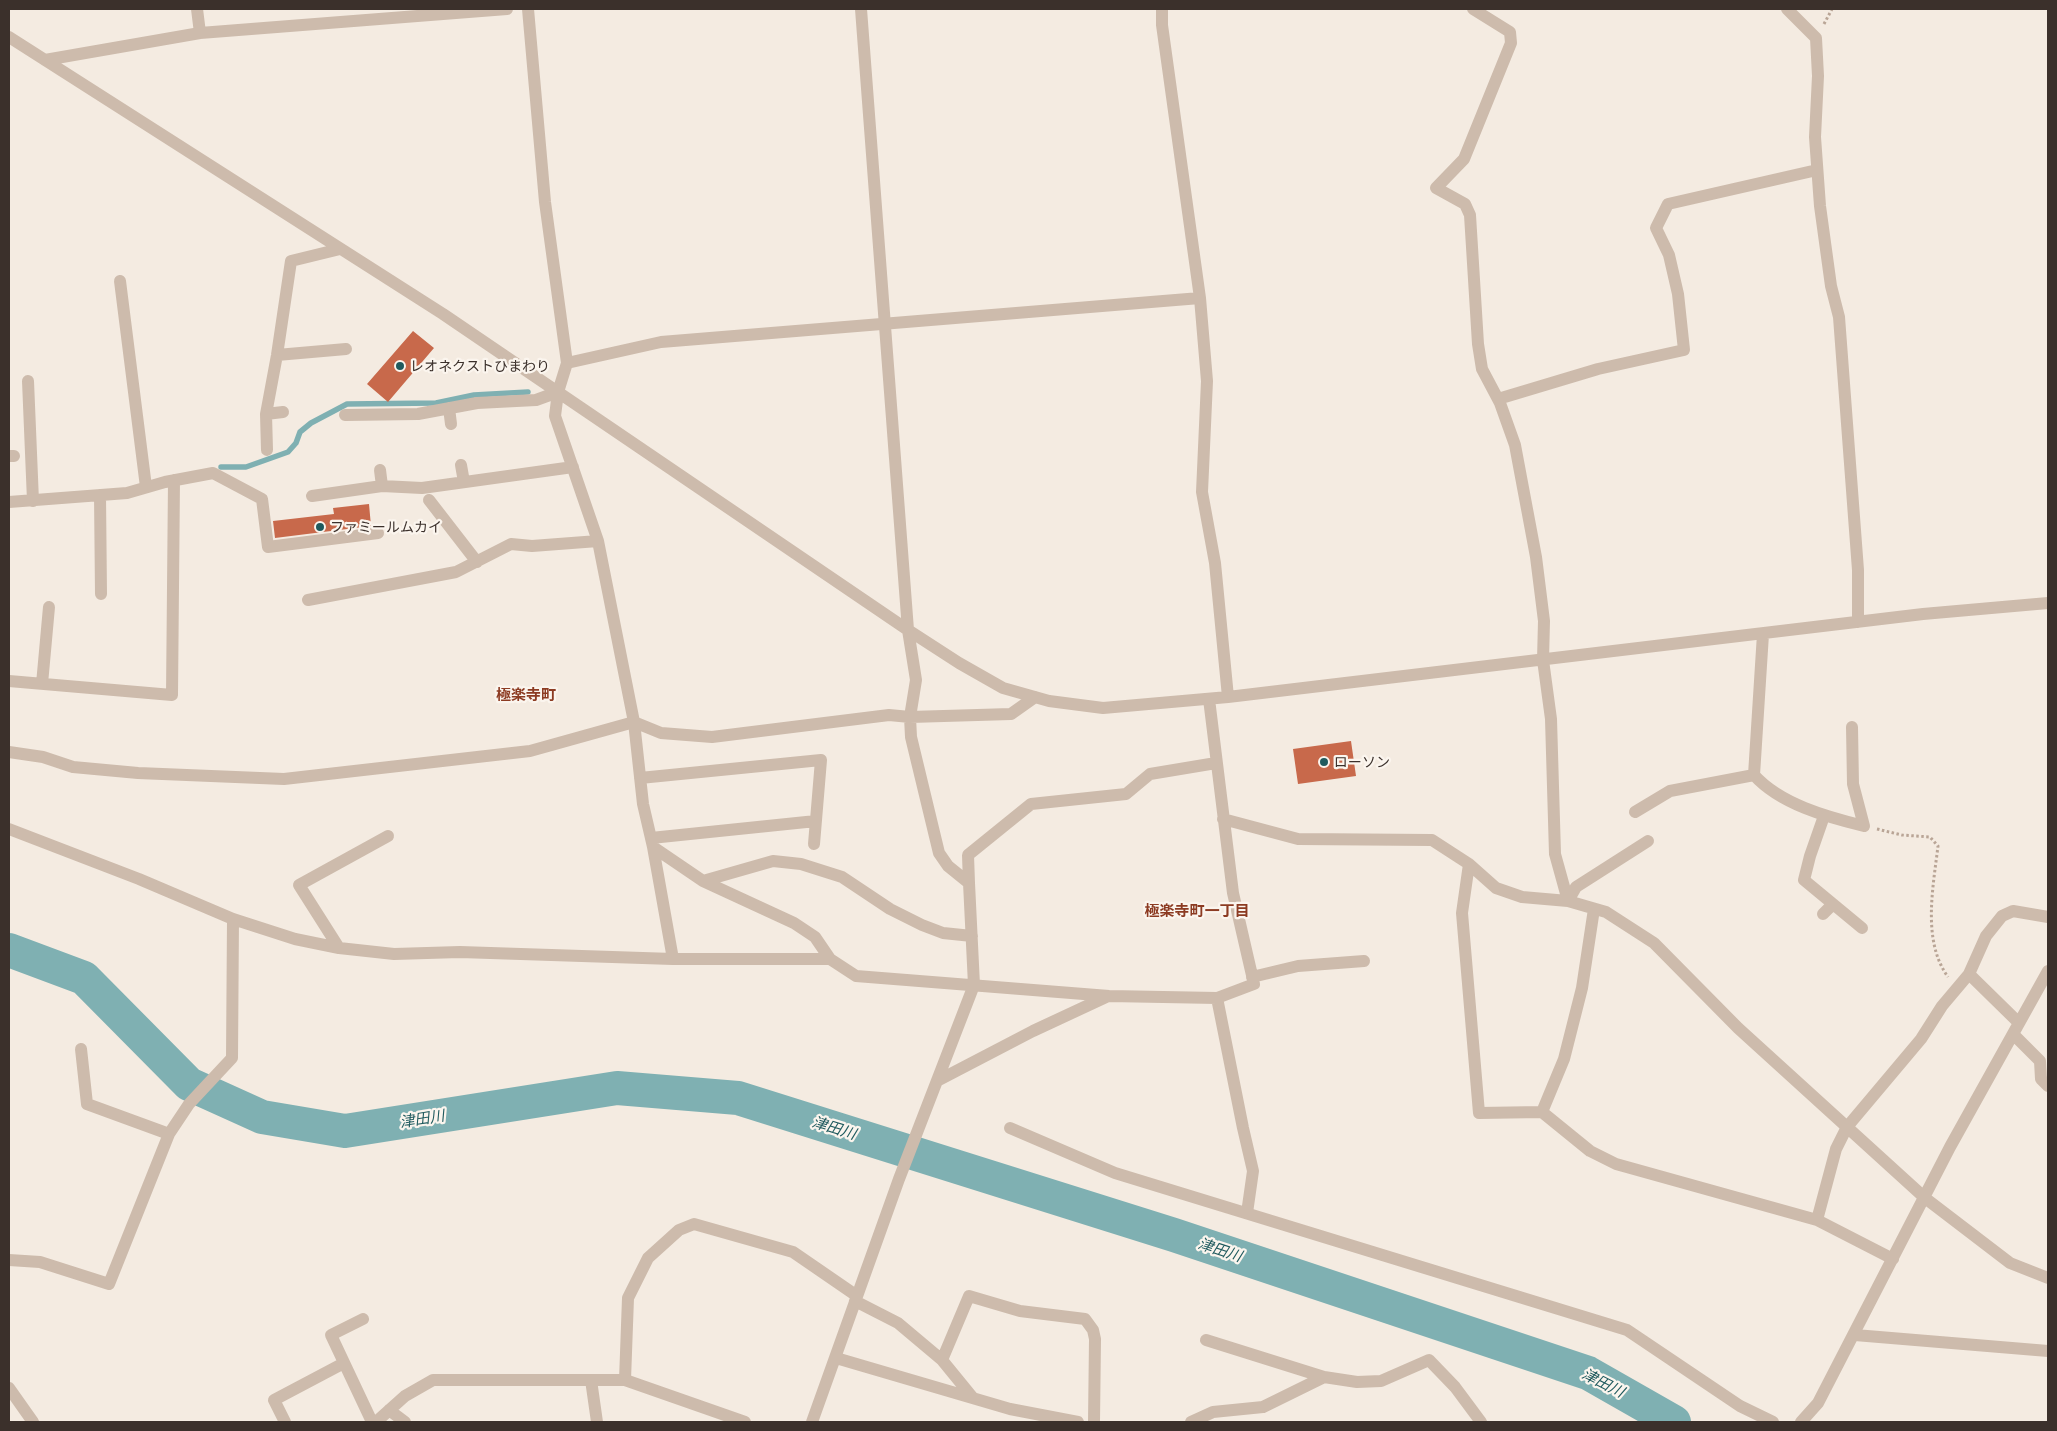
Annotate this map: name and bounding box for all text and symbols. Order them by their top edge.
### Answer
place label: レオネクストひまわり [410,358,550,374]
marker: レオネクストひまわり [394,360,406,372]
place label: ファミールムカイ [330,519,442,535]
marker: ファミールムカイ [314,521,326,533]
district label: 極楽寺町 [496,686,556,704]
place label: ローソン [1334,754,1390,770]
marker: ローソン [1318,756,1330,768]
district label: 極楽寺町一丁目 [1145,902,1249,920]
water label: 津田川 [398,1107,446,1131]
water label: 津田川 [810,1113,858,1143]
water label: 津田川 [1196,1234,1244,1266]
water label: 津田川 [1579,1365,1627,1401]

